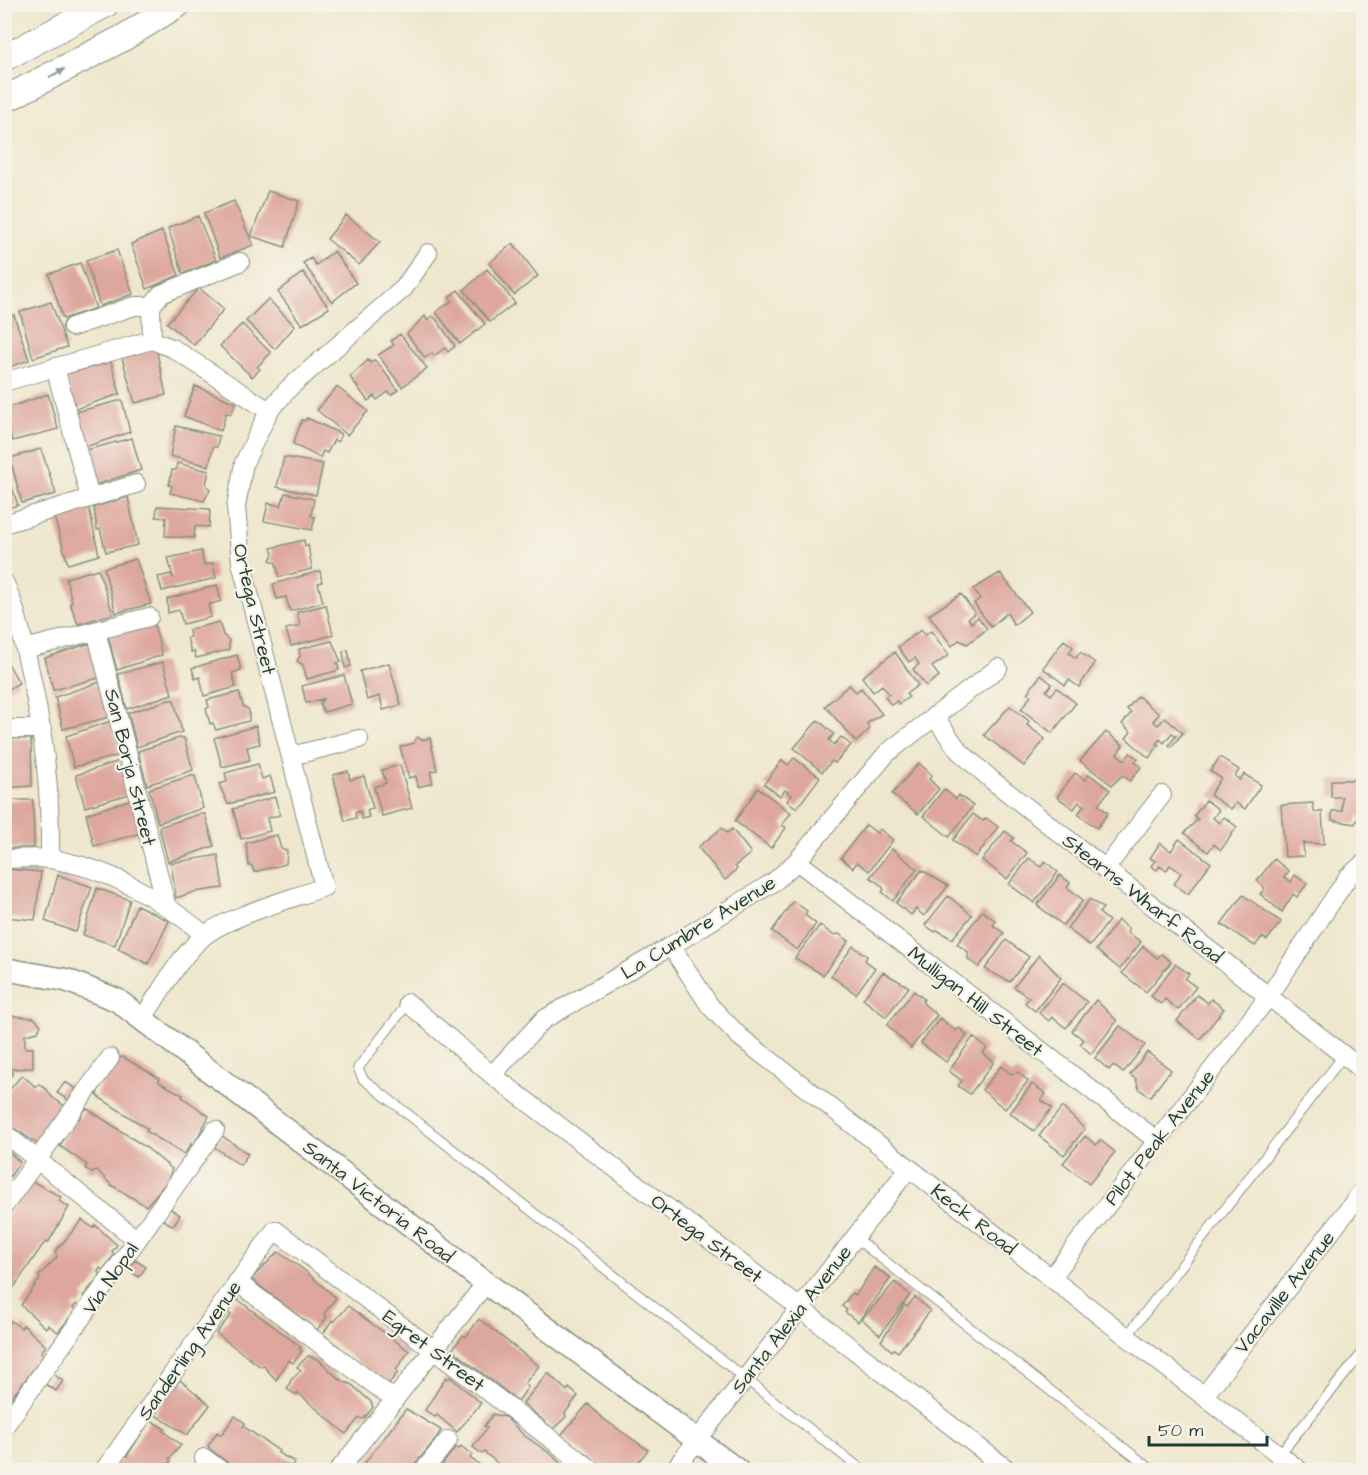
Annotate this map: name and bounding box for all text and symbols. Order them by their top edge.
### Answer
one-way arrow [48,68,65,78]
street label: Ortega Street [224,541,283,678]
street label: San Borja Street [97,686,163,849]
street label: Stearns Wharf Road [1056,827,1229,970]
street label: La Cumbre Avenue [616,869,782,987]
street label: Mulligan Hill Street [901,940,1049,1065]
street label: Pilot Peak Avenue [1098,1064,1222,1211]
street label: Santa Victoria Road [297,1134,460,1270]
street label: Keck Road [925,1177,1022,1262]
street label: Ortega Street [644,1187,768,1291]
street label: Vacaville Avenue [1228,1225,1342,1360]
street label: Via Nopal [76,1237,146,1320]
street label: Santa Alexia Avenue [725,1239,859,1400]
street label: Sanderling Avenue [131,1275,249,1427]
street label: Egret Street [376,1303,490,1399]
scale bar [1149,1409,1268,1447]
text: 50 m [1158,1418,1203,1443]

